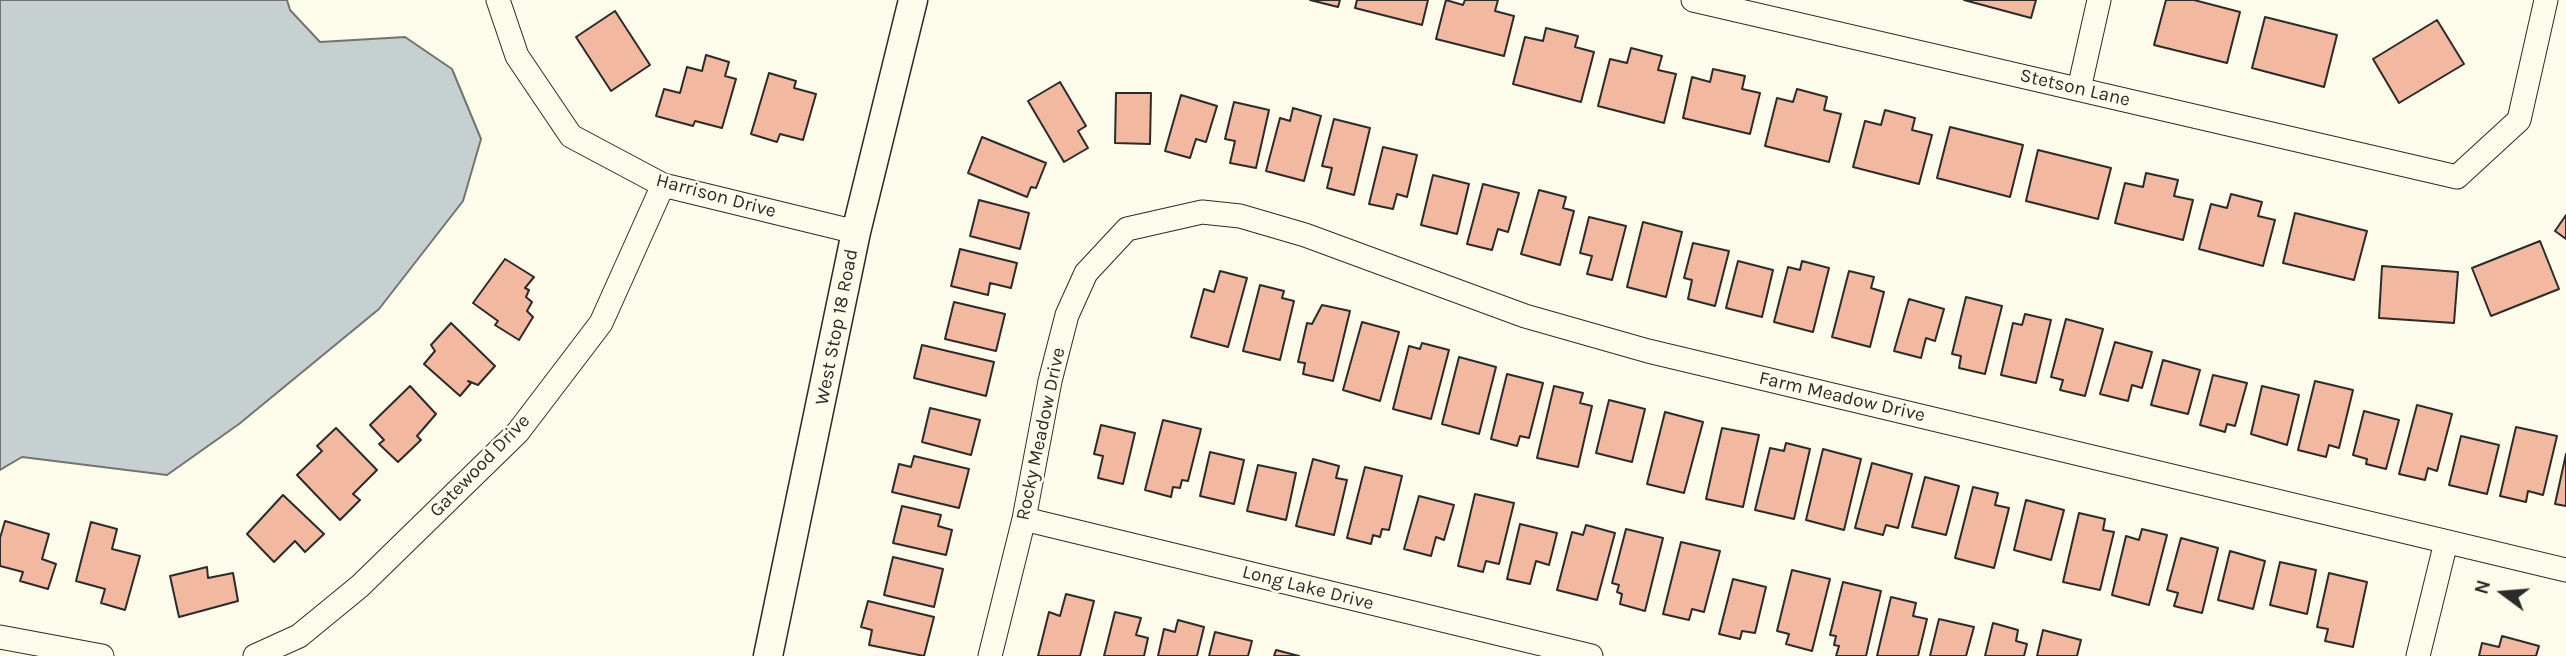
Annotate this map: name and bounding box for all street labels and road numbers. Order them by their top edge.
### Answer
street label: Stetson Lane [2018,64,2132,112]
street label: Harrison Drive [654,169,778,223]
street label: West Stop 18 Road [811,247,863,407]
street label: Rocky Meadow Drive [1012,345,1070,523]
street label: Farm Meadow Drive [1757,367,1927,427]
street label: Gatewood Drive [425,410,535,522]
street label: Long Lake Drive [1240,561,1376,615]

